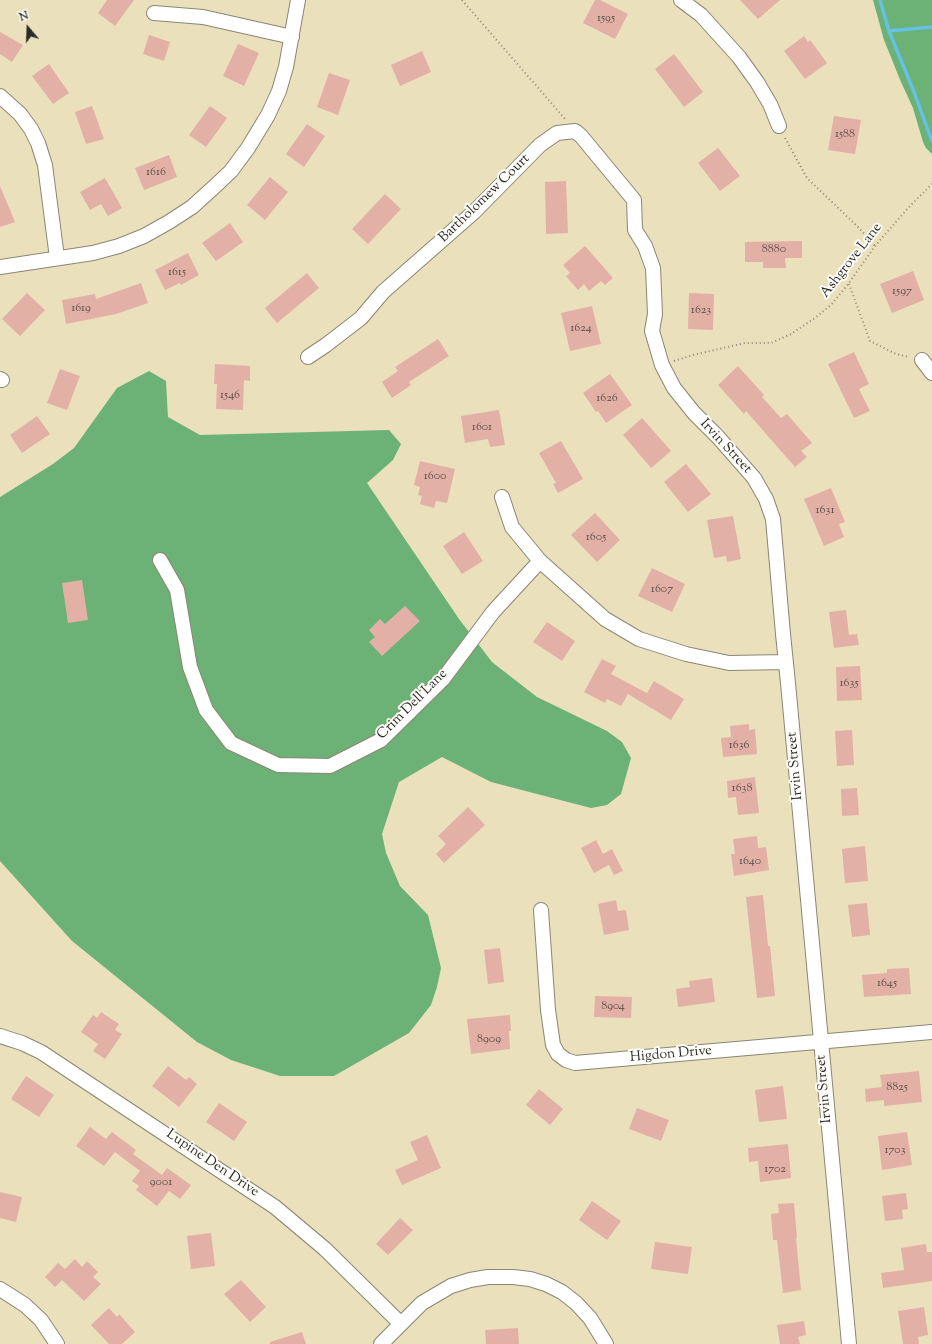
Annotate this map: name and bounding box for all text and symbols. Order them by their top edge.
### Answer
north arrow [8,8,48,48]
text: N [17,8,31,26]
house number: 1595 [597,12,615,26]
house number: 1588 [835,128,855,142]
street label: Bartholomew Court [436,151,534,247]
house number: 1616 [146,166,166,180]
street label: Ashgrove Lane [818,220,886,302]
house number: 8880 [762,243,786,257]
house number: 1615 [168,266,186,280]
house number: 1597 [892,285,912,299]
house number: 1619 [71,302,91,316]
house number: 1623 [691,304,711,318]
house number: 1624 [570,322,592,336]
house number: 1546 [220,389,240,403]
house number: 1626 [596,392,618,406]
street label: Irvin Street [695,416,755,478]
house number: 1601 [472,421,492,435]
house number: 1600 [424,470,446,484]
house number: 1631 [816,504,834,518]
house number: 1605 [586,531,606,545]
house number: 1607 [651,583,673,597]
street label: Crim Dell Lane [374,666,452,744]
house number: 1635 [840,677,858,691]
street label: Irvin Street [785,731,807,801]
house number: 1636 [729,739,749,753]
house number: 1638 [732,782,752,796]
house number: 1640 [739,855,761,869]
house number: 1645 [877,977,897,991]
house number: 8904 [601,1000,625,1014]
house number: 8909 [477,1033,501,1047]
street label: Higdon Drive [629,1043,713,1067]
street label: Irvin Street [814,1054,836,1124]
house number: 8825 [886,1081,908,1095]
street label: Lupine Den Drive [162,1127,262,1201]
house number: 1703 [884,1144,906,1158]
house number: 1702 [764,1163,786,1177]
house number: 9001 [150,1176,172,1190]

